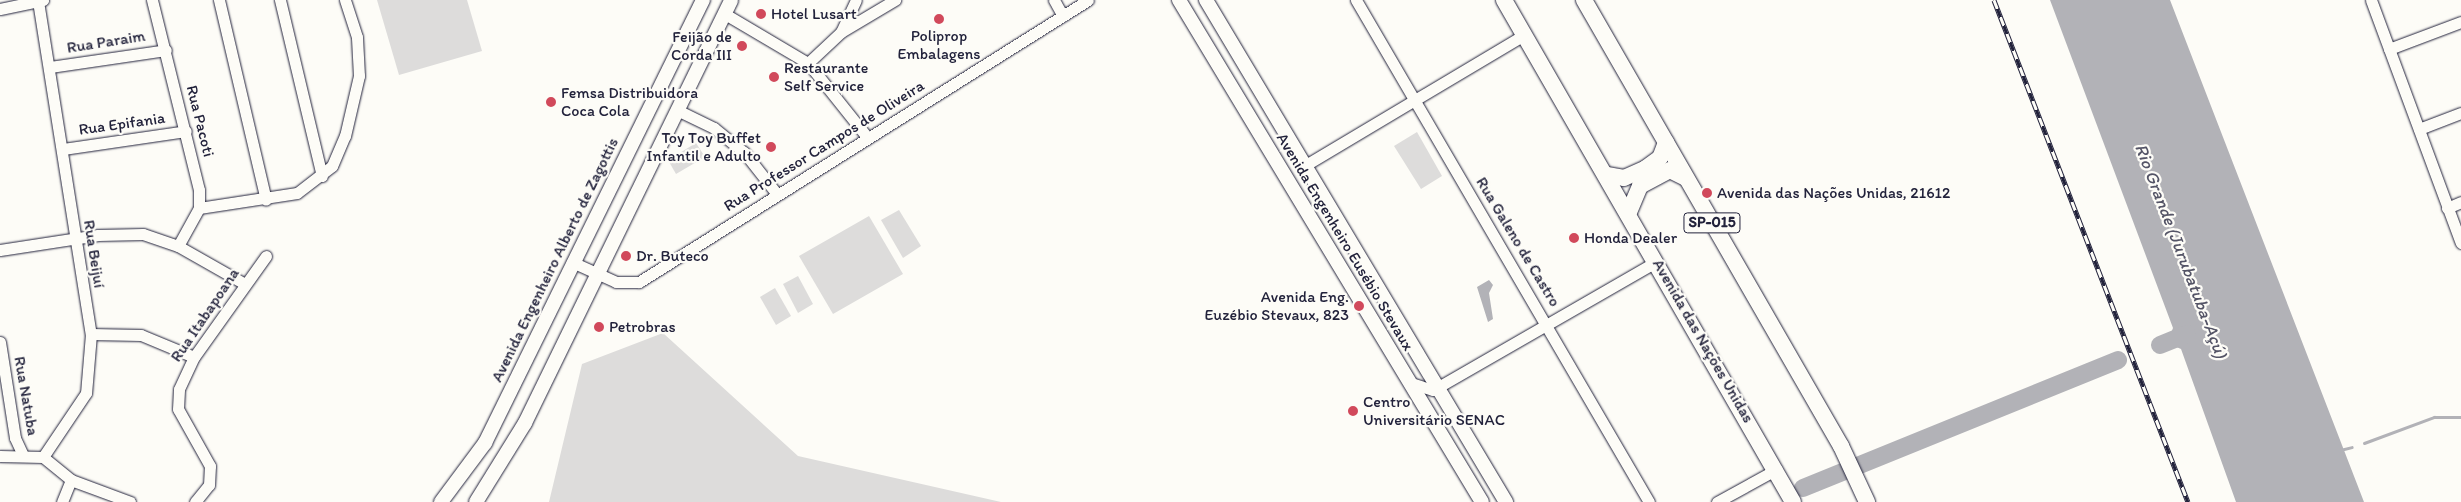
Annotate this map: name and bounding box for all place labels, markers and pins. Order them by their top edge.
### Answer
place label: Hotel Lusart [771,4,856,24]
marker: Hotel Lusart [755,8,767,20]
marker: Poliprop Embalagens [933,13,945,25]
place label: Poliprop Embalagens [898,26,980,64]
place label: Feijão de Corda III [671,27,732,65]
marker: Feijão de Corda III [736,40,748,52]
place label: Restaurante Self Service [784,58,868,96]
marker: Restaurante Self Service [768,71,780,83]
place label: Femsa Distribuidora Coca Cola [561,83,699,121]
marker: Femsa Distribuidora Coca Cola [545,96,557,108]
place label: Toy Toy Buffet Infantil e Adulto [646,128,761,166]
marker: Toy Toy Buffet Infantil e Adulto [765,141,777,153]
place label: Avenida das Nações Unidas, 21612 [1717,183,1951,203]
marker: Avenida das Nações Unidas, 21612 [1701,187,1713,199]
place label: Honda Dealer [1584,228,1677,248]
marker: Honda Dealer [1568,232,1580,244]
place label: Dr. Buteco [636,246,709,266]
marker: Dr. Buteco [620,250,632,262]
place label: Avenida Eng. Euzébio Stevaux, 823 [1204,287,1349,325]
marker: Avenida Eng. Euzébio Stevaux, 823 [1353,300,1365,312]
place label: Petrobras [609,317,676,337]
marker: Petrobras [593,321,605,333]
place label: Centro Universitário SENAC [1363,392,1505,430]
marker: Centro Universitário SENAC [1347,405,1359,417]

